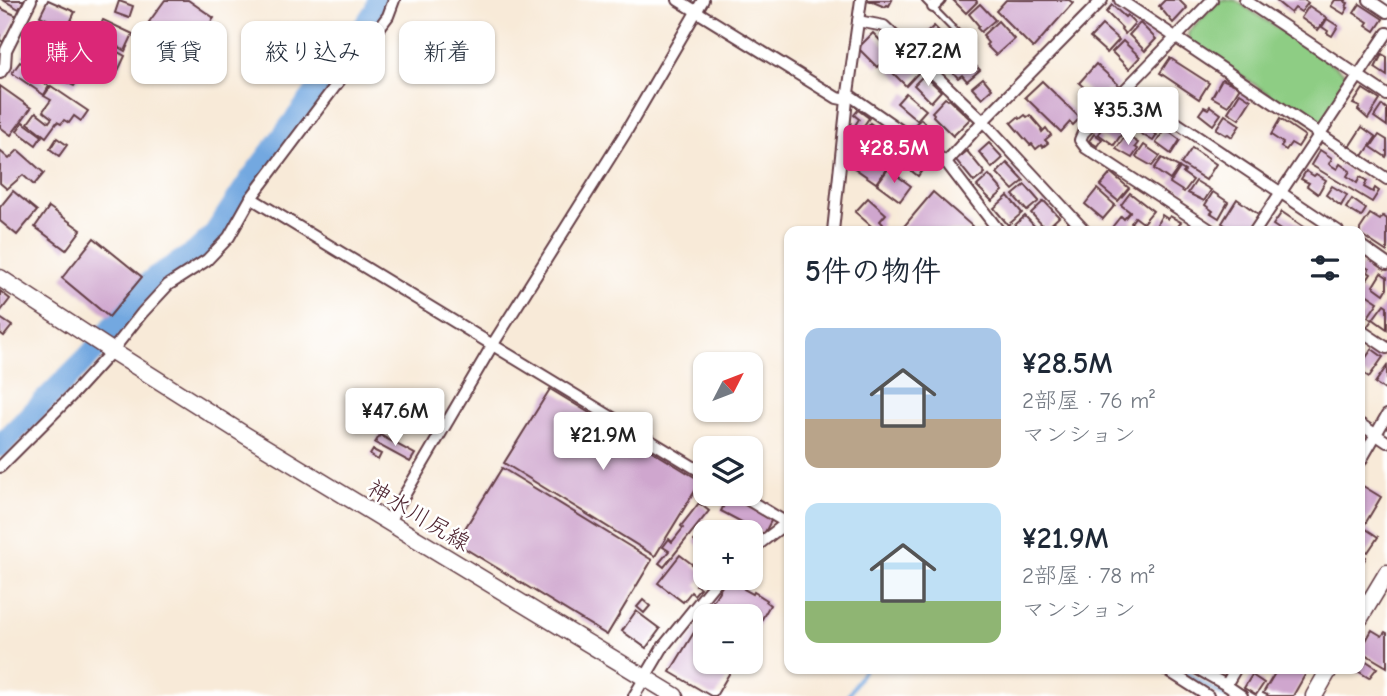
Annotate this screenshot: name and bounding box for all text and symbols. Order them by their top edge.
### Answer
chip: 購入 [21,21,117,84]
chip: 賃貸 [131,21,227,84]
chip: 絞り込み [241,21,385,84]
chip: 新着 [399,21,495,84]
pin: ¥27.2M [871,28,985,88]
text: ¥27.2M [894,37,962,64]
pin: ¥35.3M [1071,88,1185,147]
text: ¥35.3M [1094,96,1162,123]
pin: ¥28.5M [837,125,951,185]
text: ¥28.5M [859,134,929,161]
icon: filters [1306,249,1344,287]
text: 5件の物件 [805,254,941,289]
text: ¥28.5M [1022,346,1113,381]
north arrow [693,352,763,422]
map controls [693,352,763,674]
icon: home [861,356,945,440]
text: 2部屋 · 76 m² [1022,387,1155,414]
pin: ¥47.6M [338,388,452,448]
text: ¥47.6M [361,397,429,424]
pin: ¥21.9M [546,412,660,472]
text: ¥21.9M [570,421,636,448]
text: マンション [1022,421,1136,448]
button: layers [693,436,763,506]
street label: 神水川尻線 [363,474,475,557]
button: + [693,520,763,590]
text: ¥21.9M [1022,521,1109,556]
icon: home [861,531,945,615]
text: 2部屋 · 78 m² [1022,562,1154,589]
text: マンション [1022,596,1136,623]
button: − [693,604,763,674]

